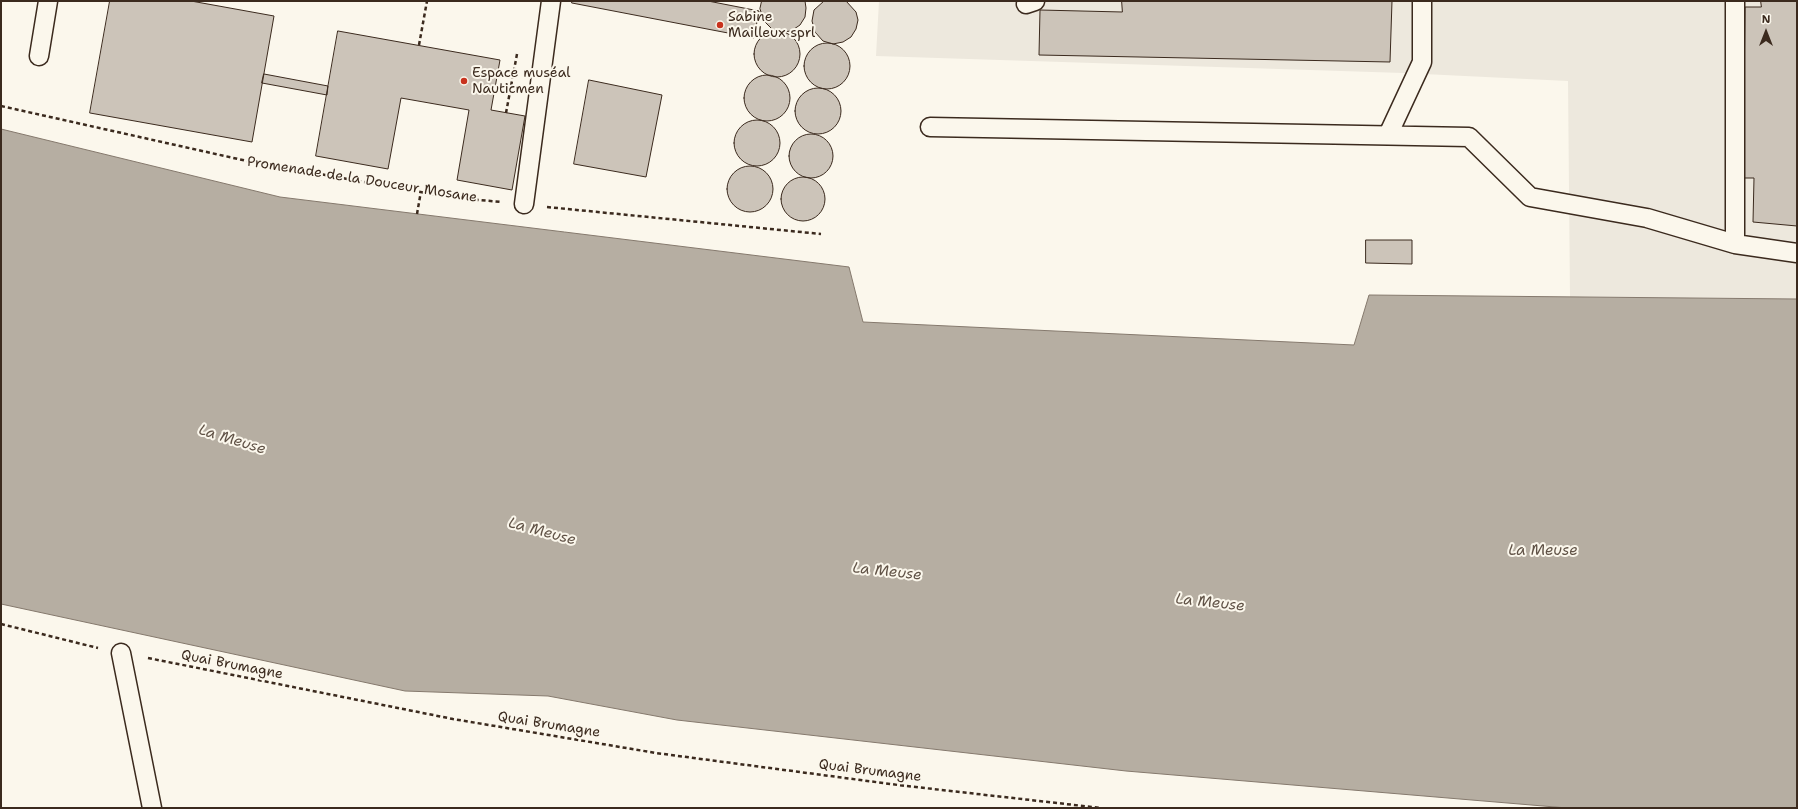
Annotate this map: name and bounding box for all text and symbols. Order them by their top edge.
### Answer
place label: Sabine Mailleux sprl [728,9,815,42]
north arrow [1746,12,1786,52]
text: N [1762,12,1770,27]
marker: Sabine Mailleux sprl [715,20,725,30]
place label: Espace muséal Nauticmen [472,65,571,98]
marker: Espace muséal Nauticmen [459,76,469,86]
street label: Promenade de la Douceur Mosane [246,153,478,207]
water label: La Meuse [196,421,268,459]
water label: La Meuse [506,514,578,550]
water label: La Meuse [1508,542,1578,560]
water label: La Meuse [852,559,922,585]
water label: La Meuse [1175,590,1245,616]
street label: Quai Brumagne [180,647,284,683]
street label: Quai Brumagne [497,709,601,741]
street label: Quai Brumagne [818,756,922,786]

